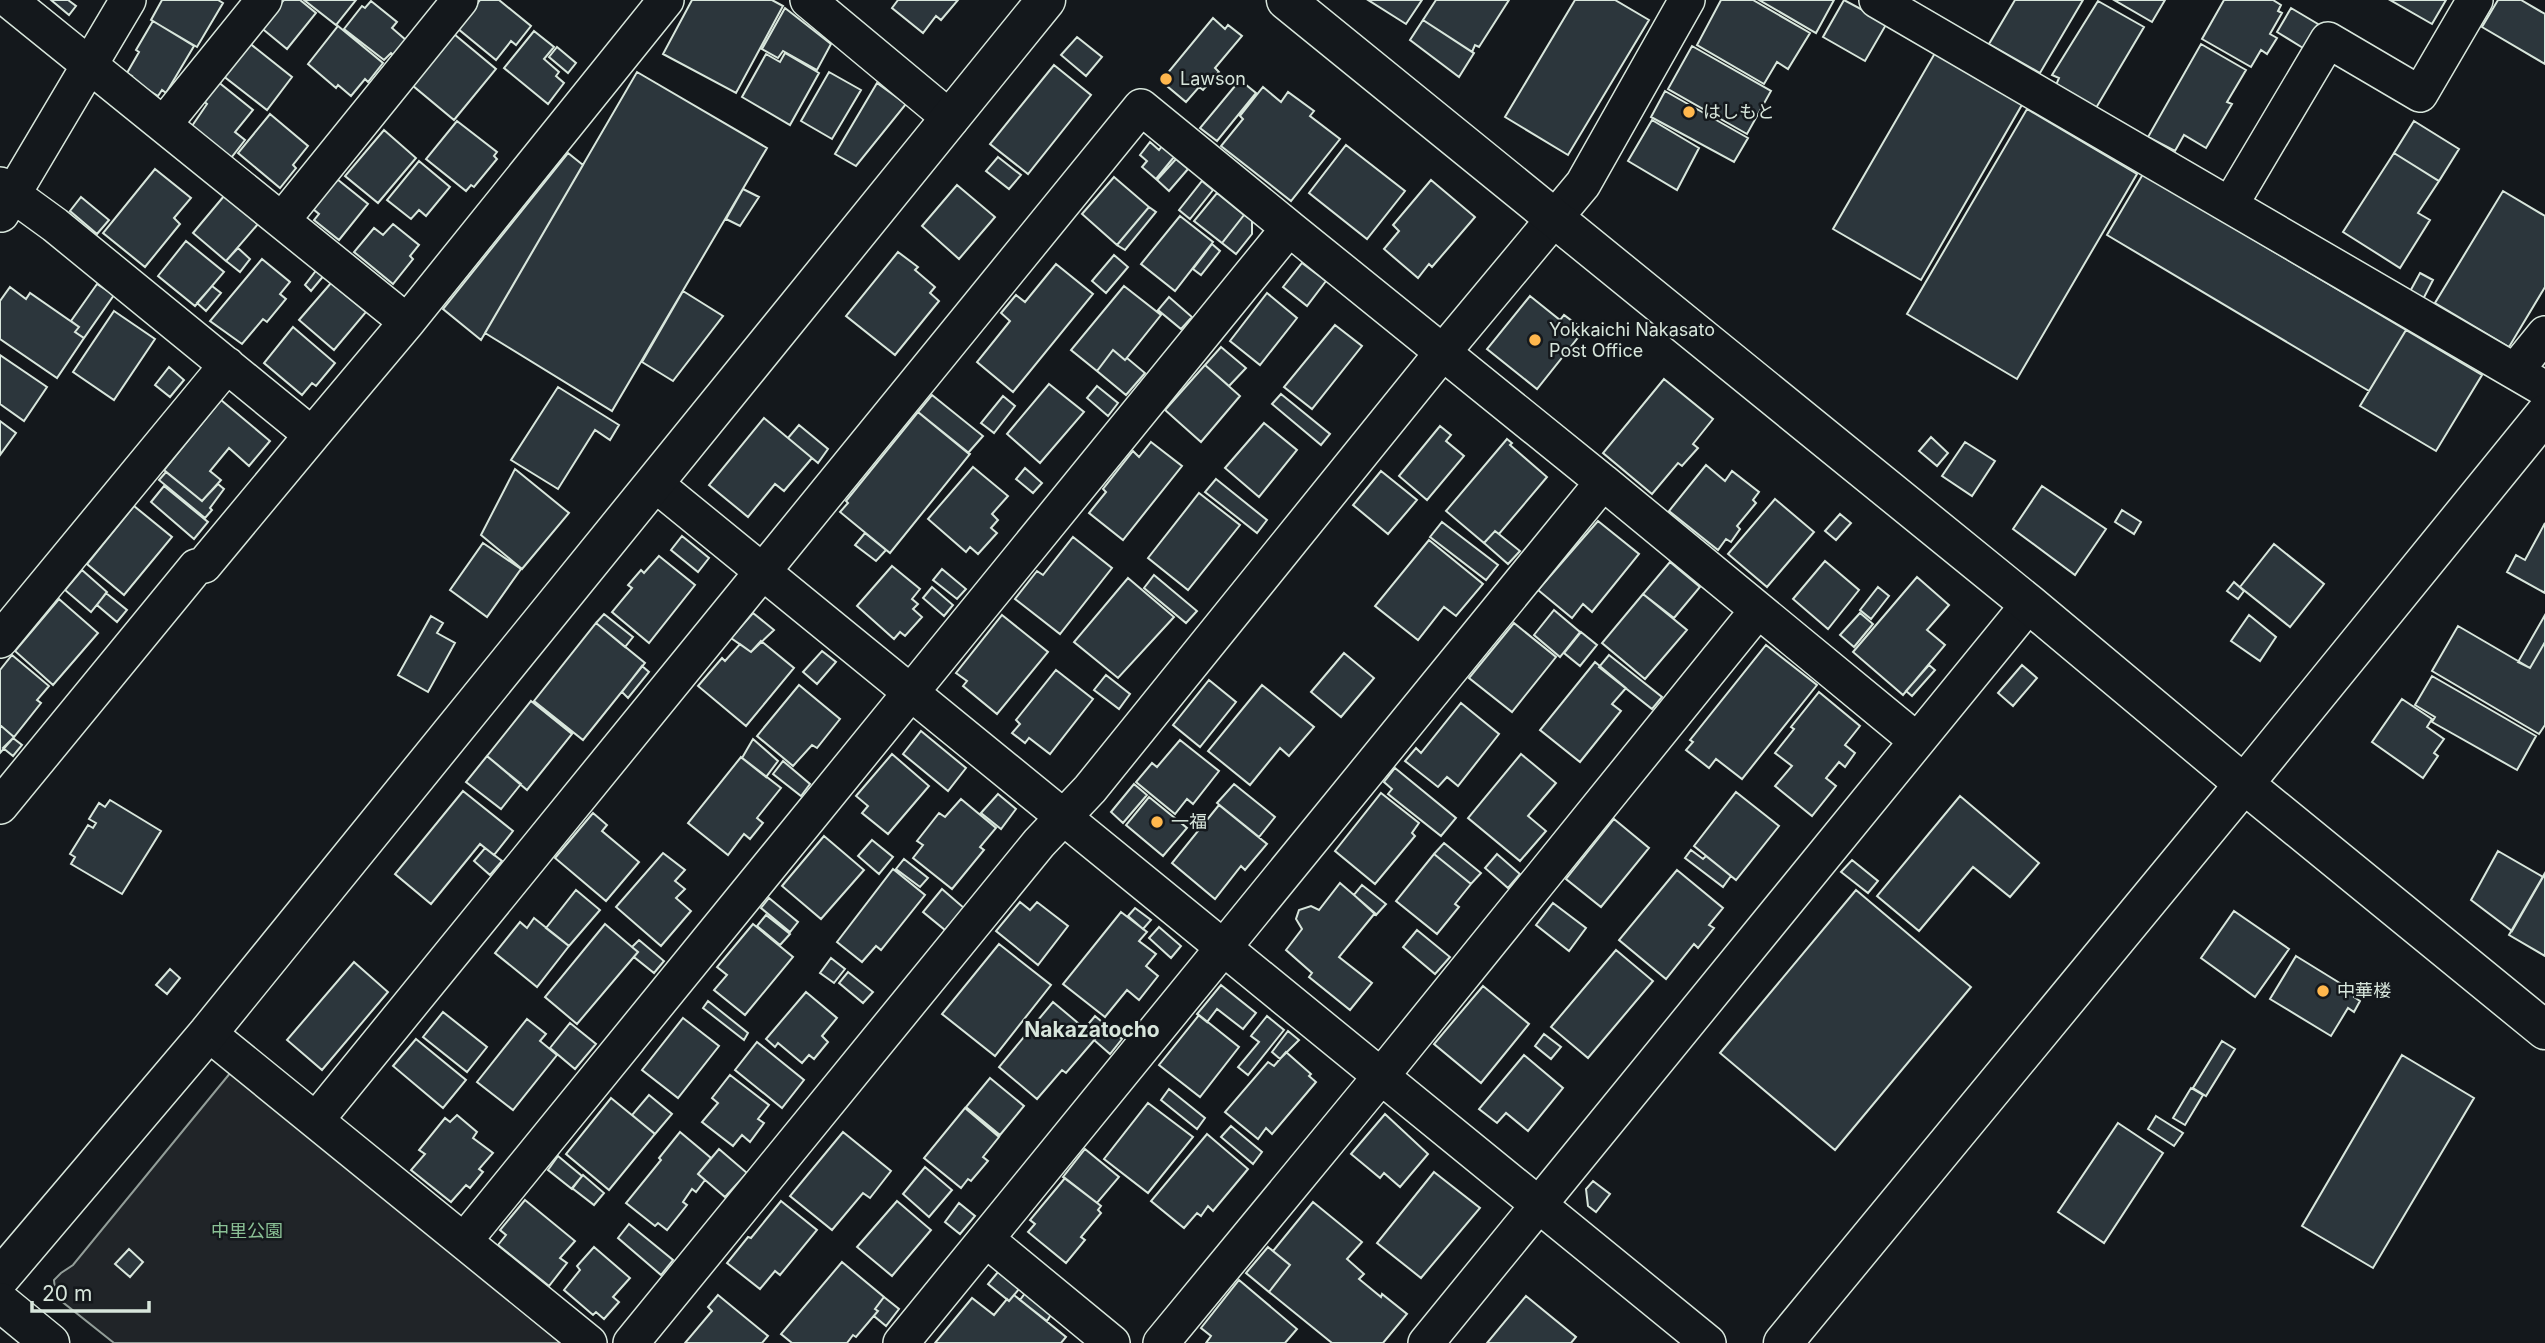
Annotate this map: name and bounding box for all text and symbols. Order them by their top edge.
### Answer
place label: Lawson [1180,68,1246,89]
marker: Lawson [1158,71,1174,87]
place label: はしもと [1703,101,1775,122]
marker: はしもと [1681,104,1697,120]
place label: Yokkaichi Nakasato Post Office [1549,319,1715,361]
marker: Yokkaichi Nakasato Post Office [1527,332,1543,348]
place label: 一福 [1171,811,1207,832]
marker: 一福 [1149,814,1165,830]
place label: 中華楼 [2337,980,2391,1001]
marker: 中華楼 [2315,983,2331,999]
district label: Nakazatocho [1024,1017,1160,1042]
park label: 中里公園 [211,1220,283,1241]
scale bar [32,1270,149,1314]
text: 20 m [42,1281,92,1306]

